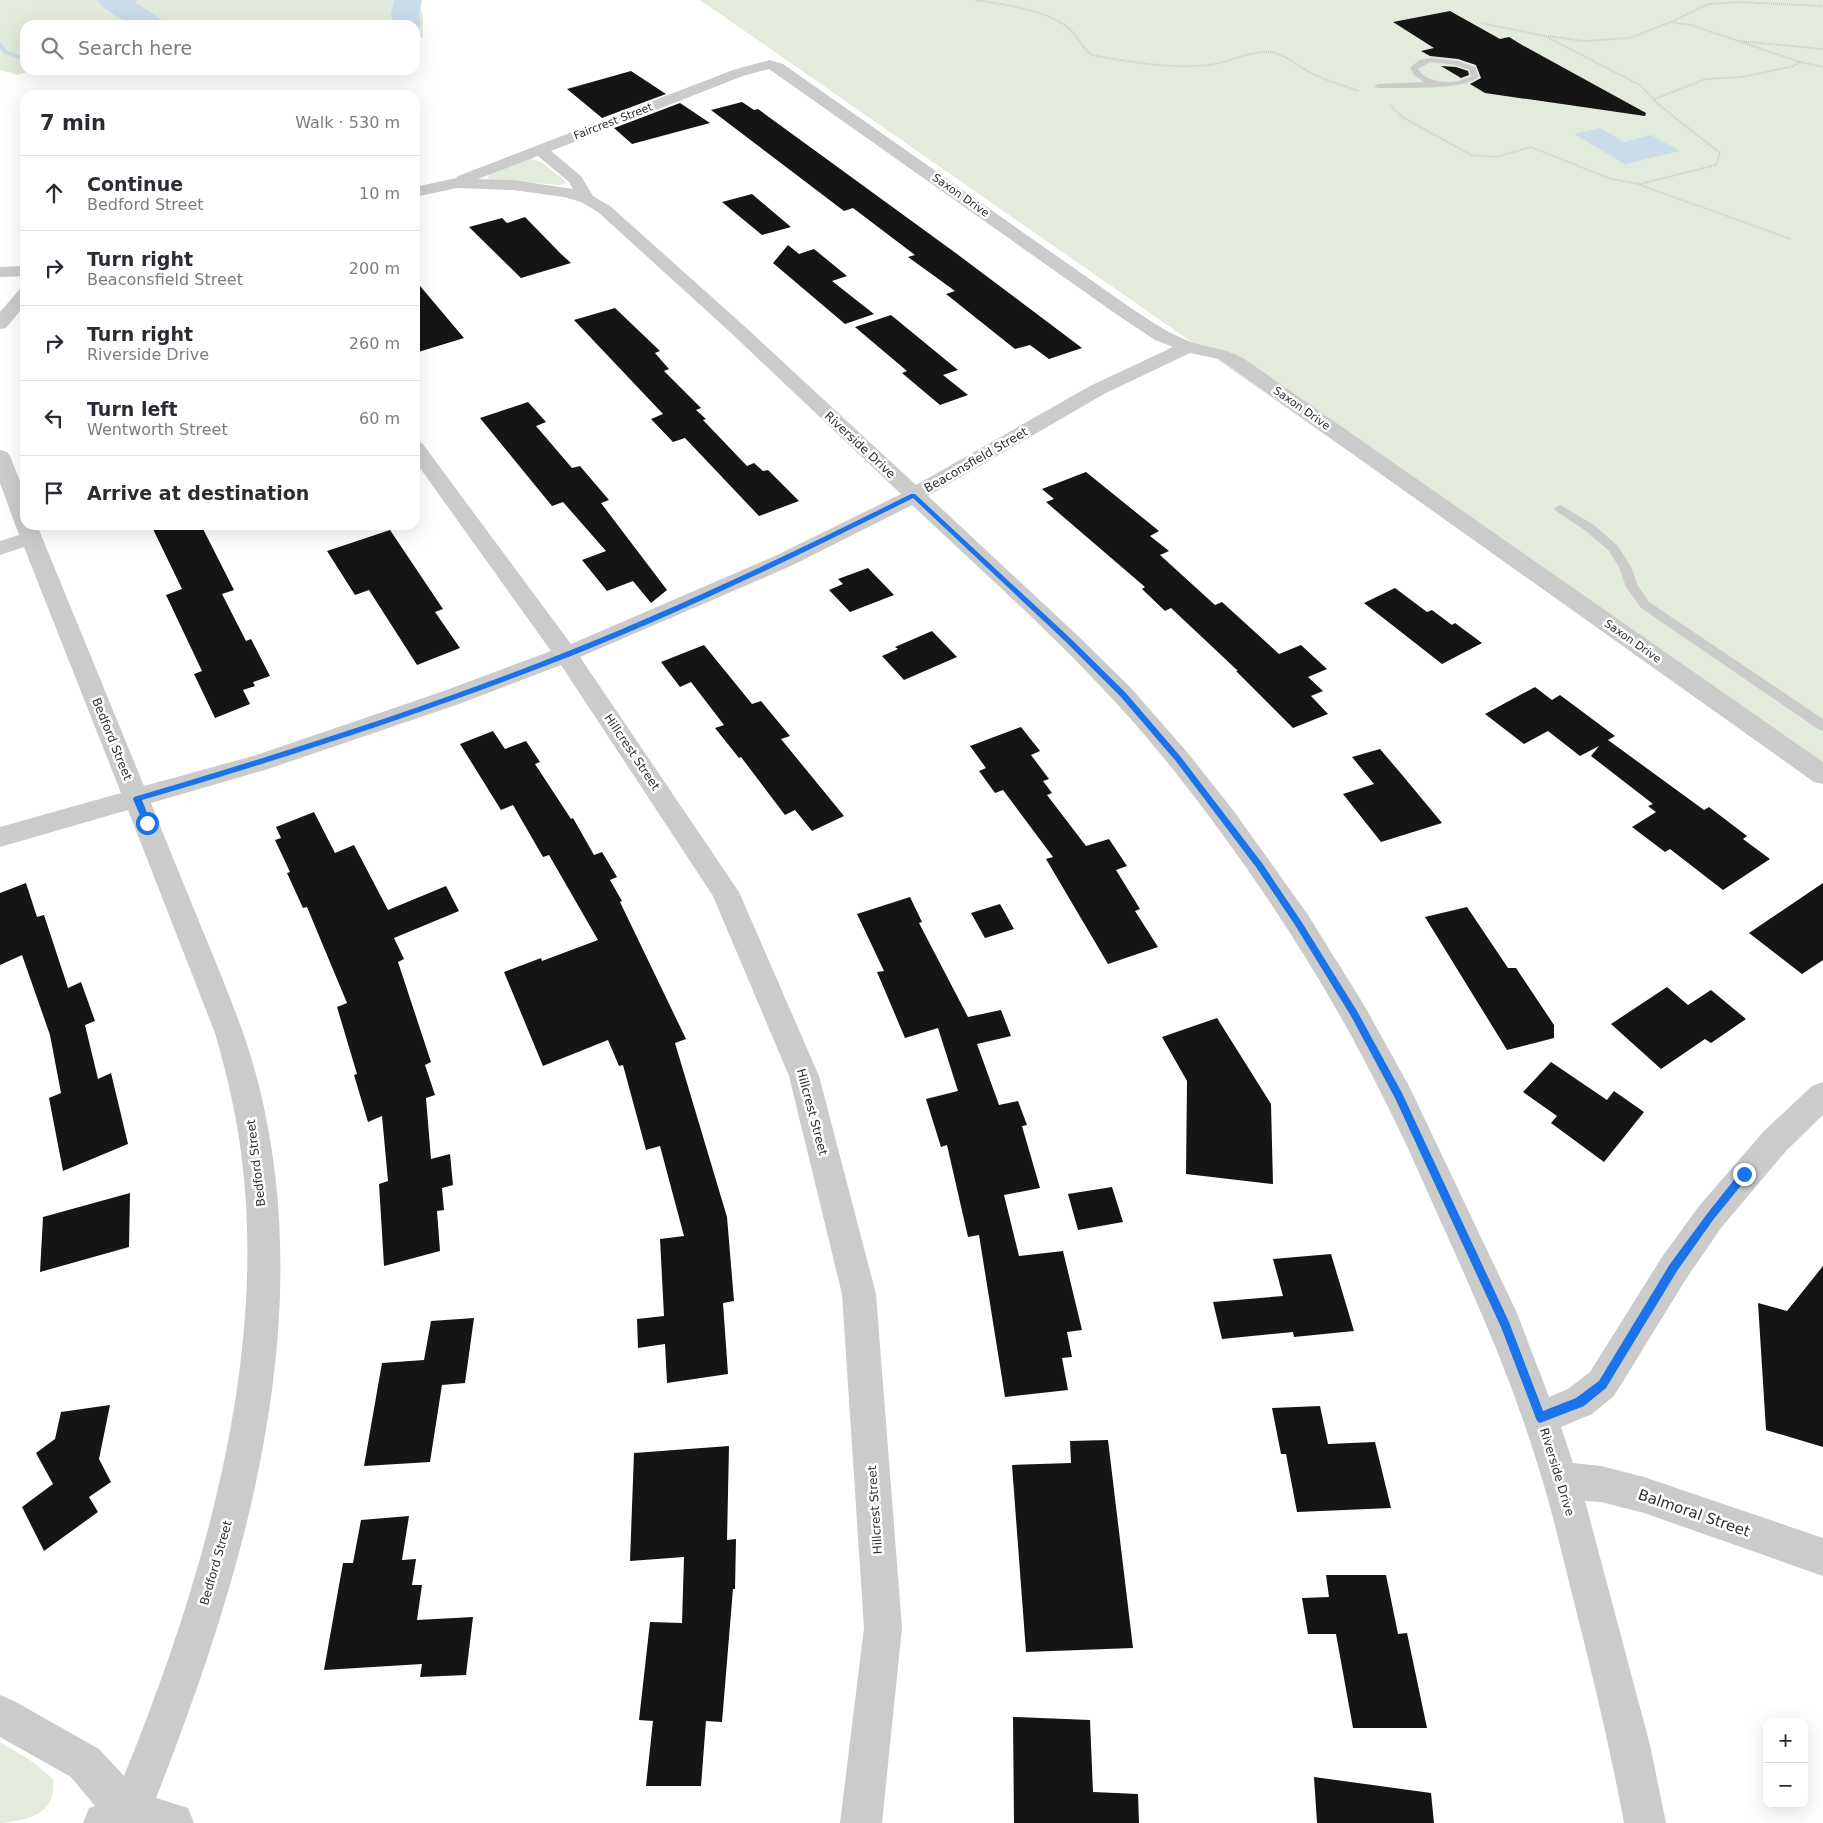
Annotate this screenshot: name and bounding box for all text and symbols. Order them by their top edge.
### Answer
search box [20,20,420,75]
icon: search [38,34,66,62]
text: Search here [78,37,192,59]
street label: Faircrest Street [572,100,655,142]
text: 7 min [40,111,106,135]
text: Walk · 530 m [295,113,400,132]
street label: Saxon Drive [930,171,992,220]
text: Continue [87,173,183,195]
icon: ahead [40,179,68,207]
text: 10 m [359,184,400,203]
text: Bedford Street [87,195,204,214]
text: Turn right [87,248,193,270]
icon: right [40,254,68,282]
text: 200 m [349,259,400,278]
text: Beaconsfield Street [87,270,243,289]
text: Turn right [87,323,193,345]
icon: right [40,329,68,357]
text: 260 m [349,334,400,353]
text: Riverside Drive [87,345,209,364]
street label: Saxon Drive [1271,384,1333,433]
text: Turn left [87,398,178,420]
icon: left [40,404,68,432]
text: 60 m [359,409,400,428]
street label: Riverside Drive [822,409,898,481]
text: Wentworth Street [87,420,228,439]
street label: Beaconsfield Street [922,425,1030,495]
icon: arrive [40,479,68,507]
text: Arrive at destination [87,482,309,504]
street label: Saxon Drive [1602,617,1664,666]
street label: Bedford Street [89,696,135,782]
street label: Hillcrest Street [601,711,663,793]
route start [136,812,159,835]
street label: Hillcrest Street [794,1067,830,1157]
street label: Bedford Street [244,1118,268,1207]
route end [1733,1163,1756,1186]
street label: Riverside Drive [1537,1426,1577,1518]
street label: Hillcrest Street [865,1465,885,1555]
street label: Balmoral Street [1636,1485,1753,1541]
street label: Bedford Street [197,1519,235,1607]
map controls [1763,1718,1808,1808]
button: + [1763,1718,1808,1763]
button: − [1763,1763,1808,1808]

